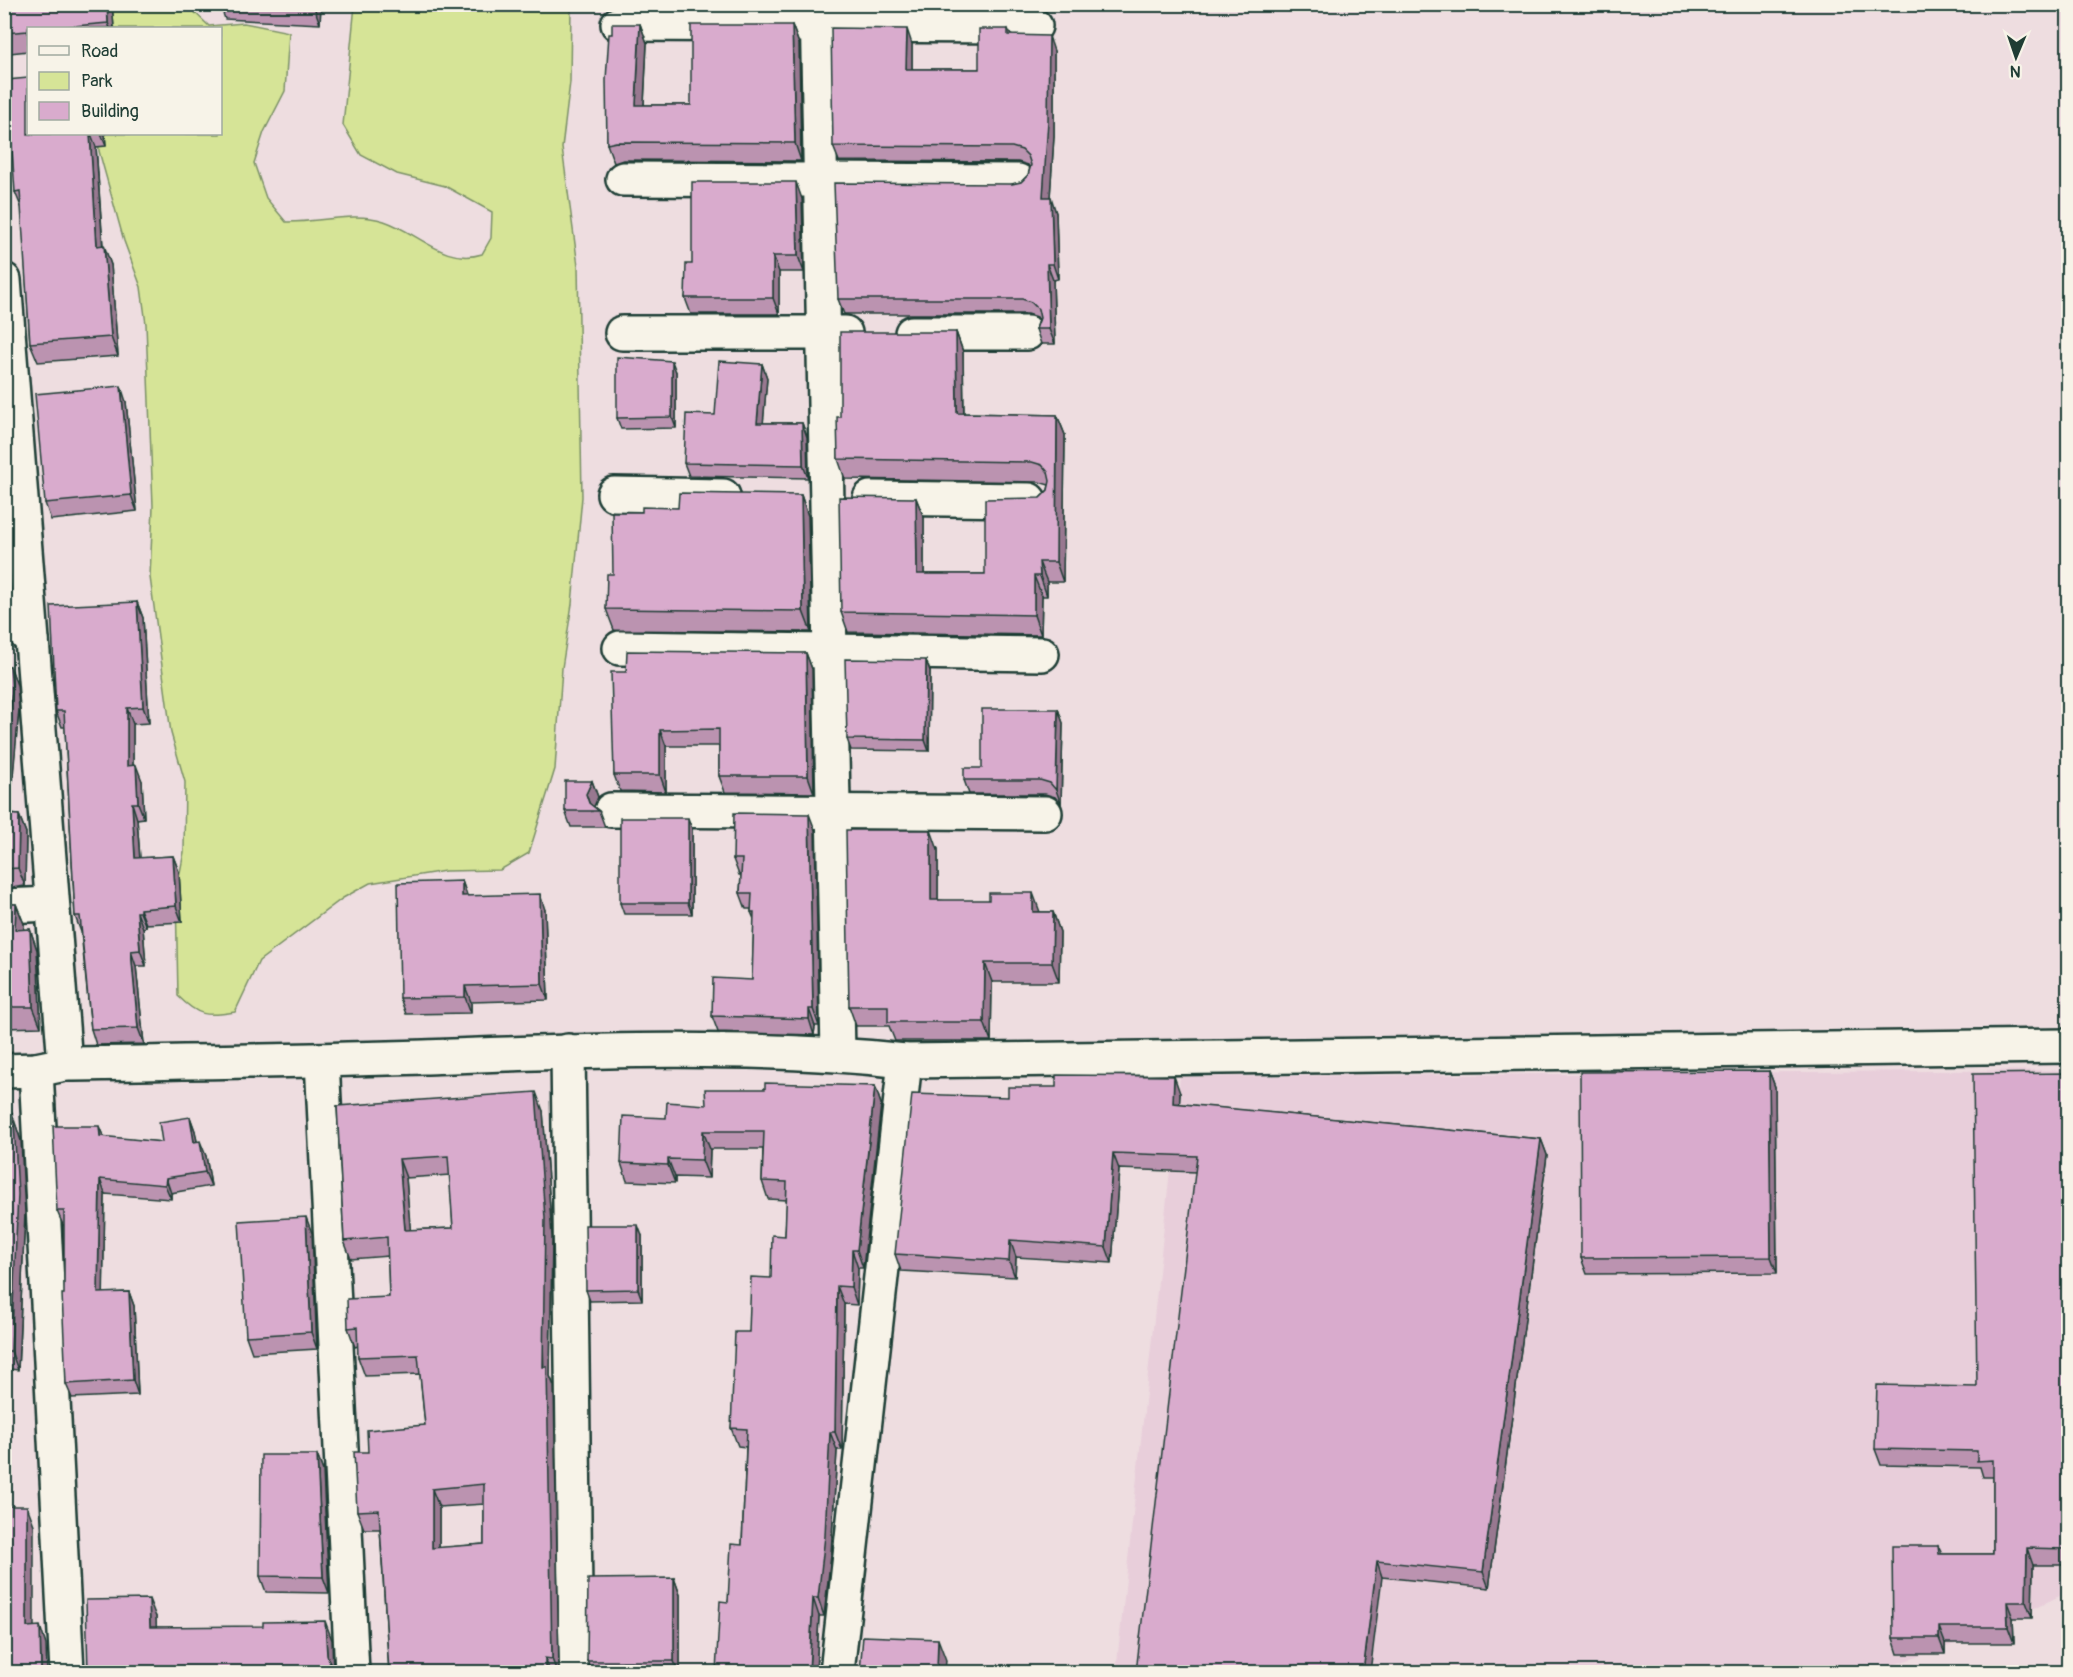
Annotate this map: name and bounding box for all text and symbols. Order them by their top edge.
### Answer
legend [27,27,222,135]
north arrow [1986,27,2046,87]
text: Road [81,40,118,63]
text: N [2010,61,2021,81]
text: Park [81,70,113,93]
text: Building [81,100,139,123]

